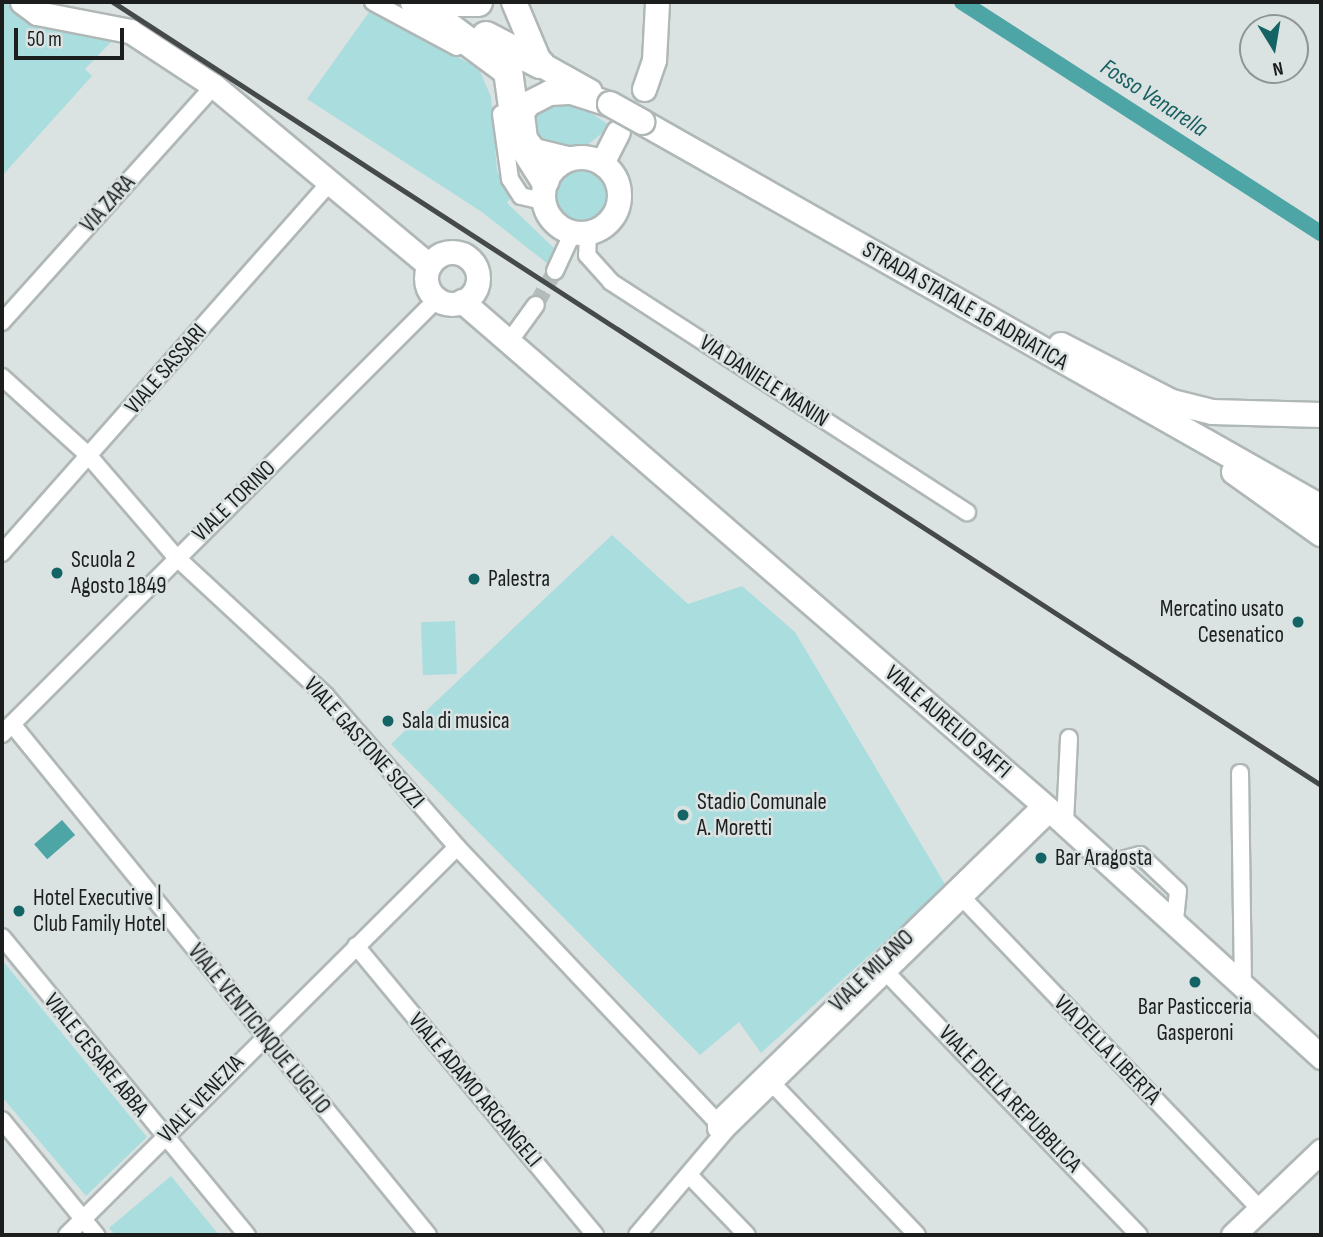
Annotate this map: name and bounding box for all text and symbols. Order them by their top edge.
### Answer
scale bar [18,14,128,58]
north arrow [1239,14,1309,84]
text: 50 m [27,27,62,52]
water label: Fosso Venarella [1095,53,1213,143]
text: N [1271,56,1285,80]
street label: VIA ZARA [75,169,141,239]
street label: STRADA STATALE 16 ADRIATICA [857,236,1073,376]
street label: VIALE SASSARI [119,318,213,420]
street label: VIA DANIELE MANIN [694,329,834,433]
street label: VIALE TORINO [187,455,281,547]
place label: Scuola 2 Agosto 1849 [71,546,167,600]
marker: Scuola 2 Agosto 1849 [49,565,65,581]
place label: Palestra [488,565,550,593]
marker: Palestra [466,571,482,587]
place label: Mercatino usato Cesenatico [1160,595,1284,649]
marker: Mercatino usato Cesenatico [1290,614,1306,630]
street label: VIALE AURELIO SAFFI [879,660,1017,784]
street label: VIALE GASTONE SOZZI [298,672,430,814]
place label: Sala di musica [402,707,510,735]
marker: Sala di musica [380,713,396,729]
place label: Stadio Comunale A. Moretti [697,788,827,842]
marker: Stadio Comunale A. Moretti [675,807,691,823]
place label: Bar Aragosta [1055,844,1152,872]
marker: Bar Aragosta [1033,850,1049,866]
place label: Hotel Executive | Club Family Hotel [33,884,166,938]
marker: Hotel Executive | Club Family Hotel [11,903,27,919]
street label: VIALE MILANO [824,924,920,1018]
street label: VIALE VENTICINQUE LUGLIO [182,938,336,1120]
marker: Bar Pasticceria Gasperoni [1187,974,1203,990]
street label: VIALE CESARE ABBA [38,988,154,1122]
street label: VIA DELLA LIBERTÀ [1048,990,1166,1110]
place label: Bar Pasticceria Gasperoni [1138,993,1252,1047]
street label: VIALE ADAMO ARCANGELI [402,1007,548,1173]
street label: VIALE DELLA REPUBBLICA [933,1020,1087,1178]
street label: VIALE VENEZIA [152,1049,250,1149]

